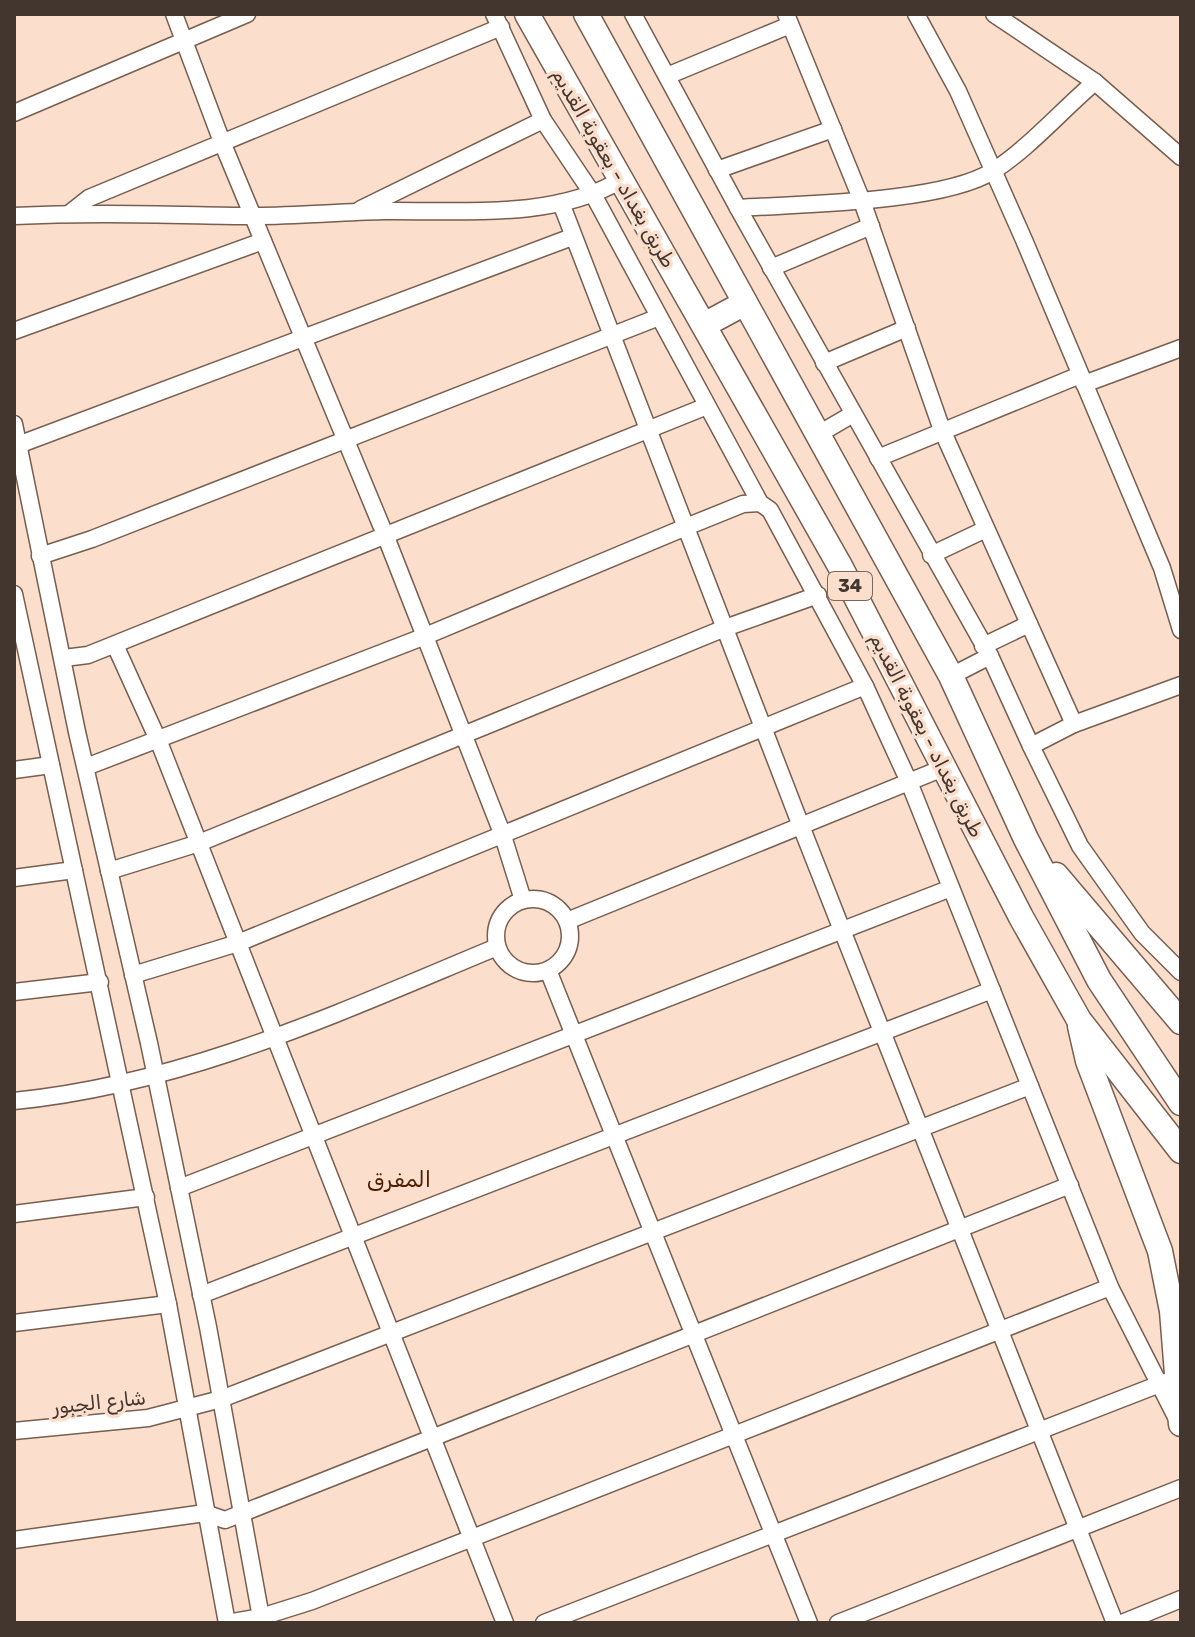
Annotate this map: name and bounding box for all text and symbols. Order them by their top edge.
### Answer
street label: طريق بغداد - بعقوبة القديم [546,64,681,272]
road number: 34 [828,572,872,600]
street label: طريق بغداد - بعقوبة القديم [864,629,989,842]
district label: المفرق [367,1166,431,1193]
street label: شارع الجبور [50,1385,147,1421]

